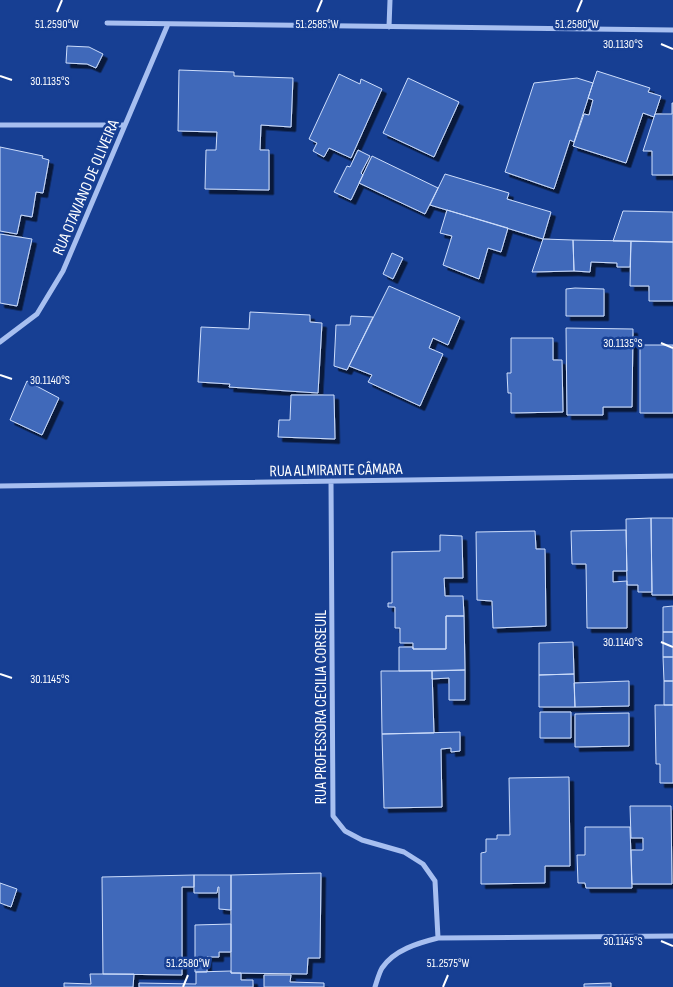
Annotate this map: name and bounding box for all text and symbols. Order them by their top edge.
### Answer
text: 51.2590°W [35,17,79,32]
text: 51.2585°W [295,17,339,32]
text: 51.2580°W [555,17,599,32]
text: 30.1130°S [603,37,643,52]
text: 30.1135°S [30,74,70,89]
street label: RUA OTAVIANO DE OLIVEIRA [49,117,124,258]
text: 30.1135°S [603,336,643,351]
text: 30.1140°S [30,373,70,388]
street label: RUA ALMIRANTE CÂMARA [269,460,403,481]
street label: RUA PROFESSORA CECILIA CORSEUIL [312,610,331,804]
text: 30.1140°S [603,635,643,650]
text: 30.1145°S [30,672,70,687]
text: 30.1145°S [603,934,643,949]
text: 51.2580°W [166,956,210,971]
text: 51.2575°W [427,956,470,971]

